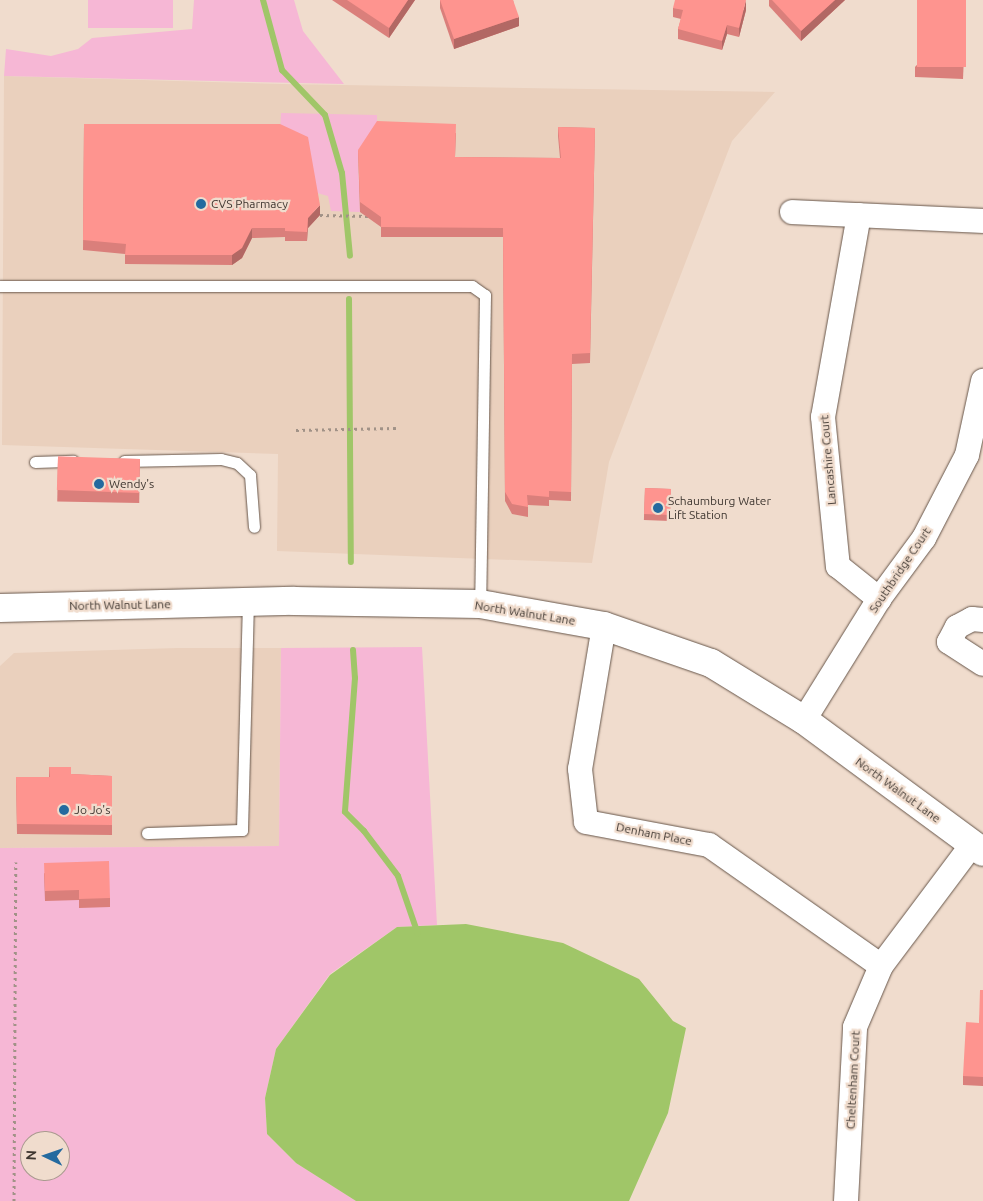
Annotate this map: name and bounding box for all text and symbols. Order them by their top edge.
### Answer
place label: CVS Pharmacy [211,197,288,211]
marker: CVS Pharmacy [195,198,207,210]
street label: Lancashire Court [817,414,839,506]
place label: Wendy's [109,477,154,491]
marker: Wendy's [93,478,105,490]
place label: Schaumburg Water Lift Station [668,494,771,522]
marker: Schaumburg Water Lift Station [652,502,664,514]
street label: Southbridge Court [866,525,934,615]
street label: North Walnut Lane [69,597,171,613]
street label: North Walnut Lane [474,598,576,628]
street label: North Walnut Lane [853,754,943,826]
place label: Jo Jo's [74,803,110,817]
marker: Jo Jo's [58,804,70,816]
street label: Denham Place [615,820,693,848]
street label: Cheltenham Court [843,1030,863,1130]
north arrow [20,1131,70,1181]
text: N [23,1150,39,1161]

